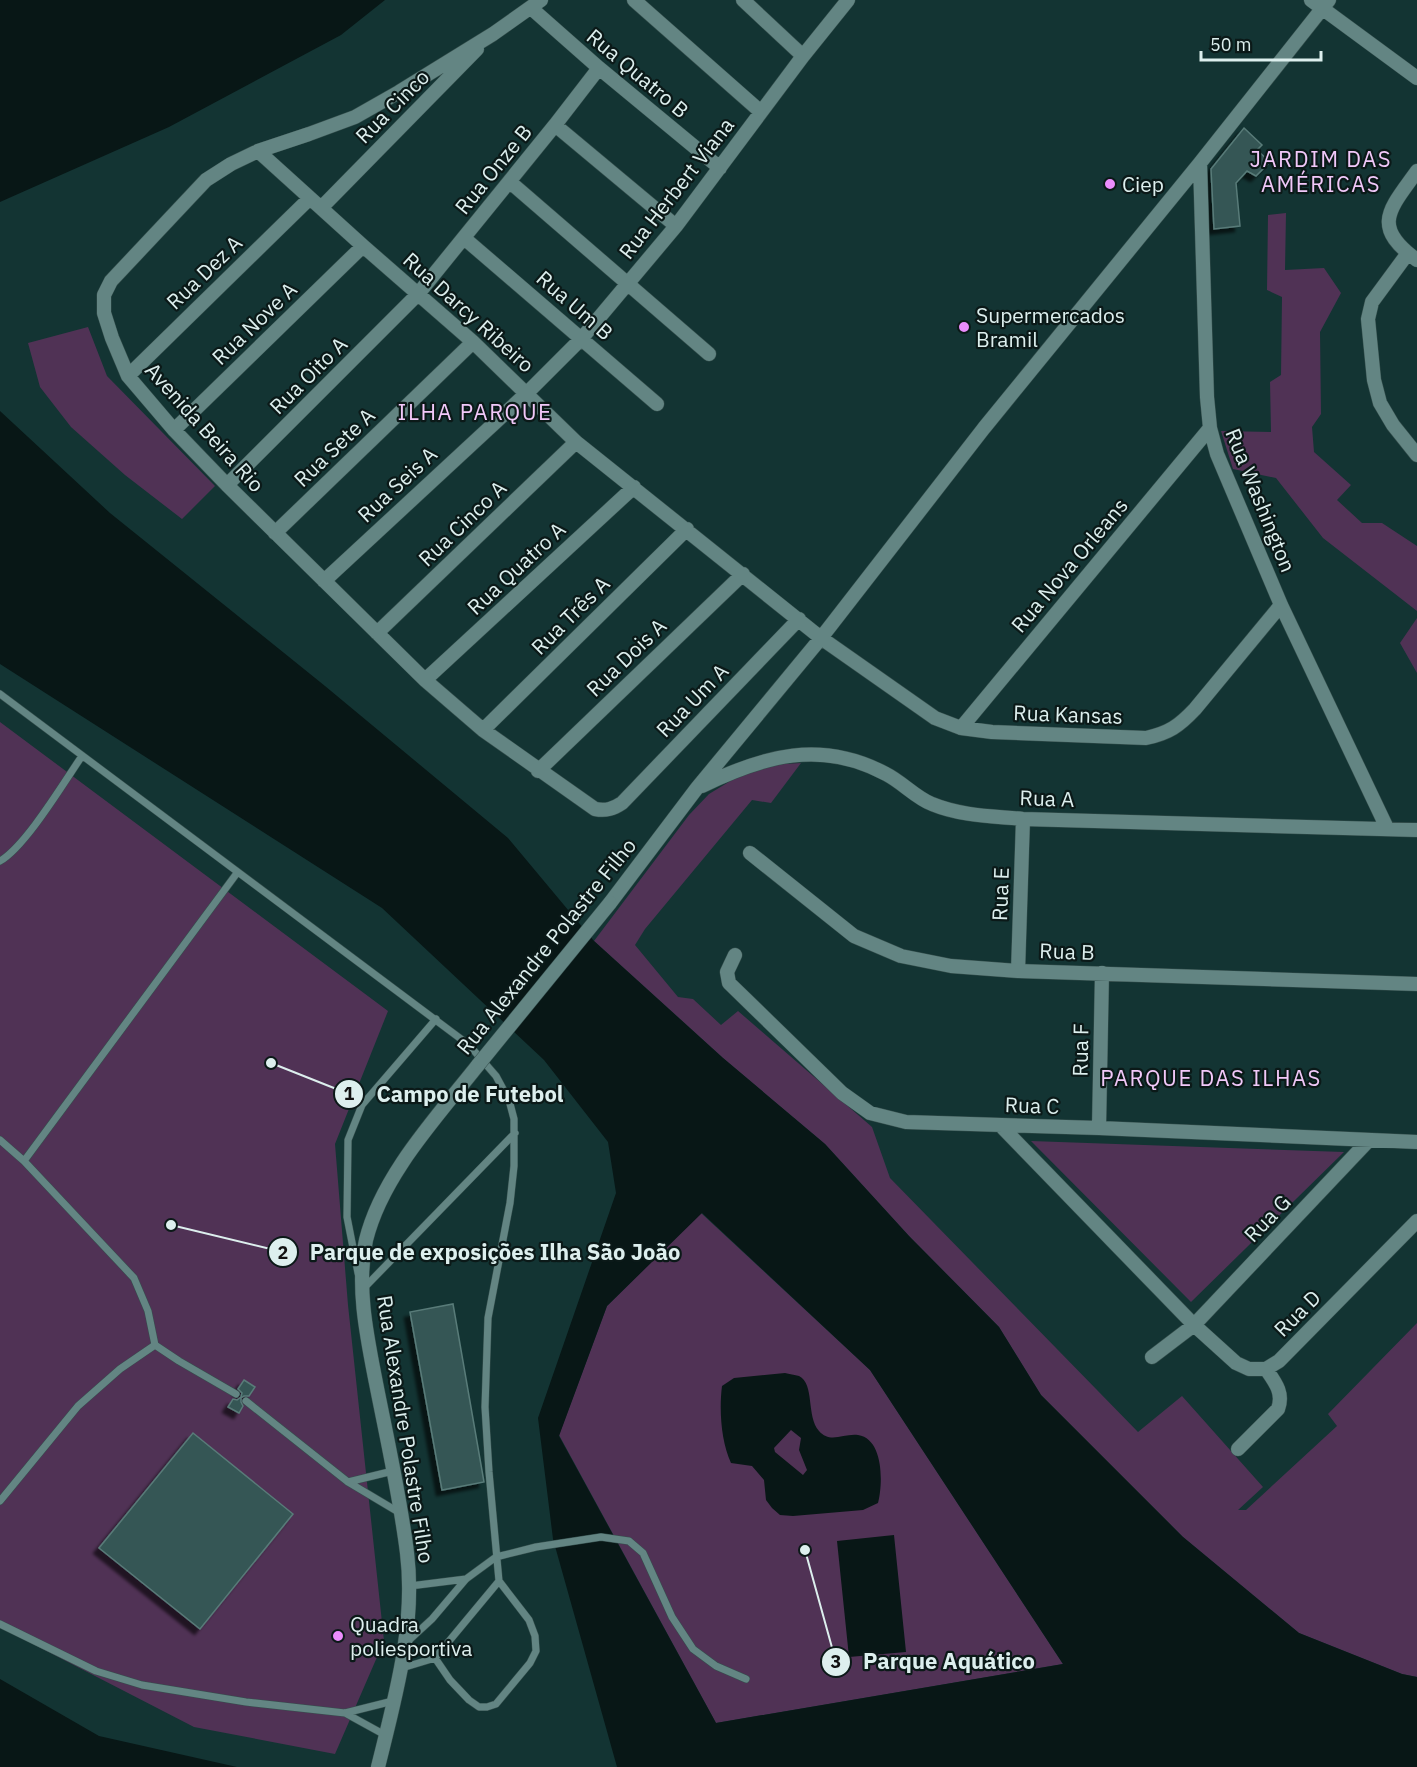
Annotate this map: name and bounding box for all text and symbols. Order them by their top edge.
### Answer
street label: Rua Quatro B [581,22,695,124]
scale bar [1201,24,1321,62]
text: 50 m [1210,33,1252,56]
street label: Rua Cinco [349,63,435,149]
street label: Rua Herbert Viana [612,112,740,264]
street label: Rua Onze B [448,118,538,220]
district label: JARDIM DAS AMÉRICAS [1250,144,1392,198]
place label: Ciep [1122,170,1164,198]
marker: Ciep [1103,177,1117,191]
street label: Rua Dez A [160,229,248,315]
street label: Rua Darcy Ribeiro [397,246,541,378]
street label: Rua Um B [531,264,619,346]
street label: Rua Nove A [205,275,303,371]
place label: Supermercados Bramil [976,301,1125,353]
marker: Supermercados Bramil [957,320,971,334]
street label: Rua Oito A [263,330,353,420]
street label: Avenida Beira Rio [139,356,271,498]
district label: ILHA PARQUE [398,397,552,426]
street label: Rua Sete A [287,401,381,493]
street label: Rua Washington [1219,424,1303,576]
street label: Rua Seis A [351,440,443,528]
street label: Rua Cinco A [412,474,512,572]
street label: Rua Nova Orleans [1004,492,1134,638]
street label: Rua Quatro A [461,515,571,621]
street label: Rua Três A [525,570,615,660]
street label: Rua Dois A [580,612,672,702]
street label: Rua Um A [650,657,734,743]
street label: Rua Kansas [1013,698,1123,730]
street label: Rua A [1019,783,1075,813]
street label: Rua Alexandre Polastre Filho [450,832,642,1060]
street label: Rua E [985,867,1015,921]
street label: Rua B [1039,936,1095,966]
street label: Rua F [1066,1023,1094,1077]
district label: PARQUE DAS ILHAS [1100,1063,1322,1092]
callout: Campo de Futebol [334,1074,575,1114]
text: Campo de Futebol [376,1079,564,1108]
text: 1 [344,1082,355,1105]
street label: Rua C [1004,1090,1060,1120]
street label: Rua G [1237,1188,1297,1248]
callout: Parque de exposições Ilha São João [268,1232,692,1272]
text: Parque de exposições Ilha São João [310,1237,680,1266]
text: 2 [278,1241,288,1264]
street label: Rua D [1267,1283,1327,1343]
street label: Rua Alexandre Polastre Filho [371,1293,441,1565]
place label: Quadra poliesportiva [350,1610,472,1662]
marker: Quadra poliesportiva [331,1629,345,1643]
callout: Parque Aquático [821,1642,1047,1682]
text: Parque Aquático [863,1646,1035,1675]
text: 3 [831,1650,841,1673]

